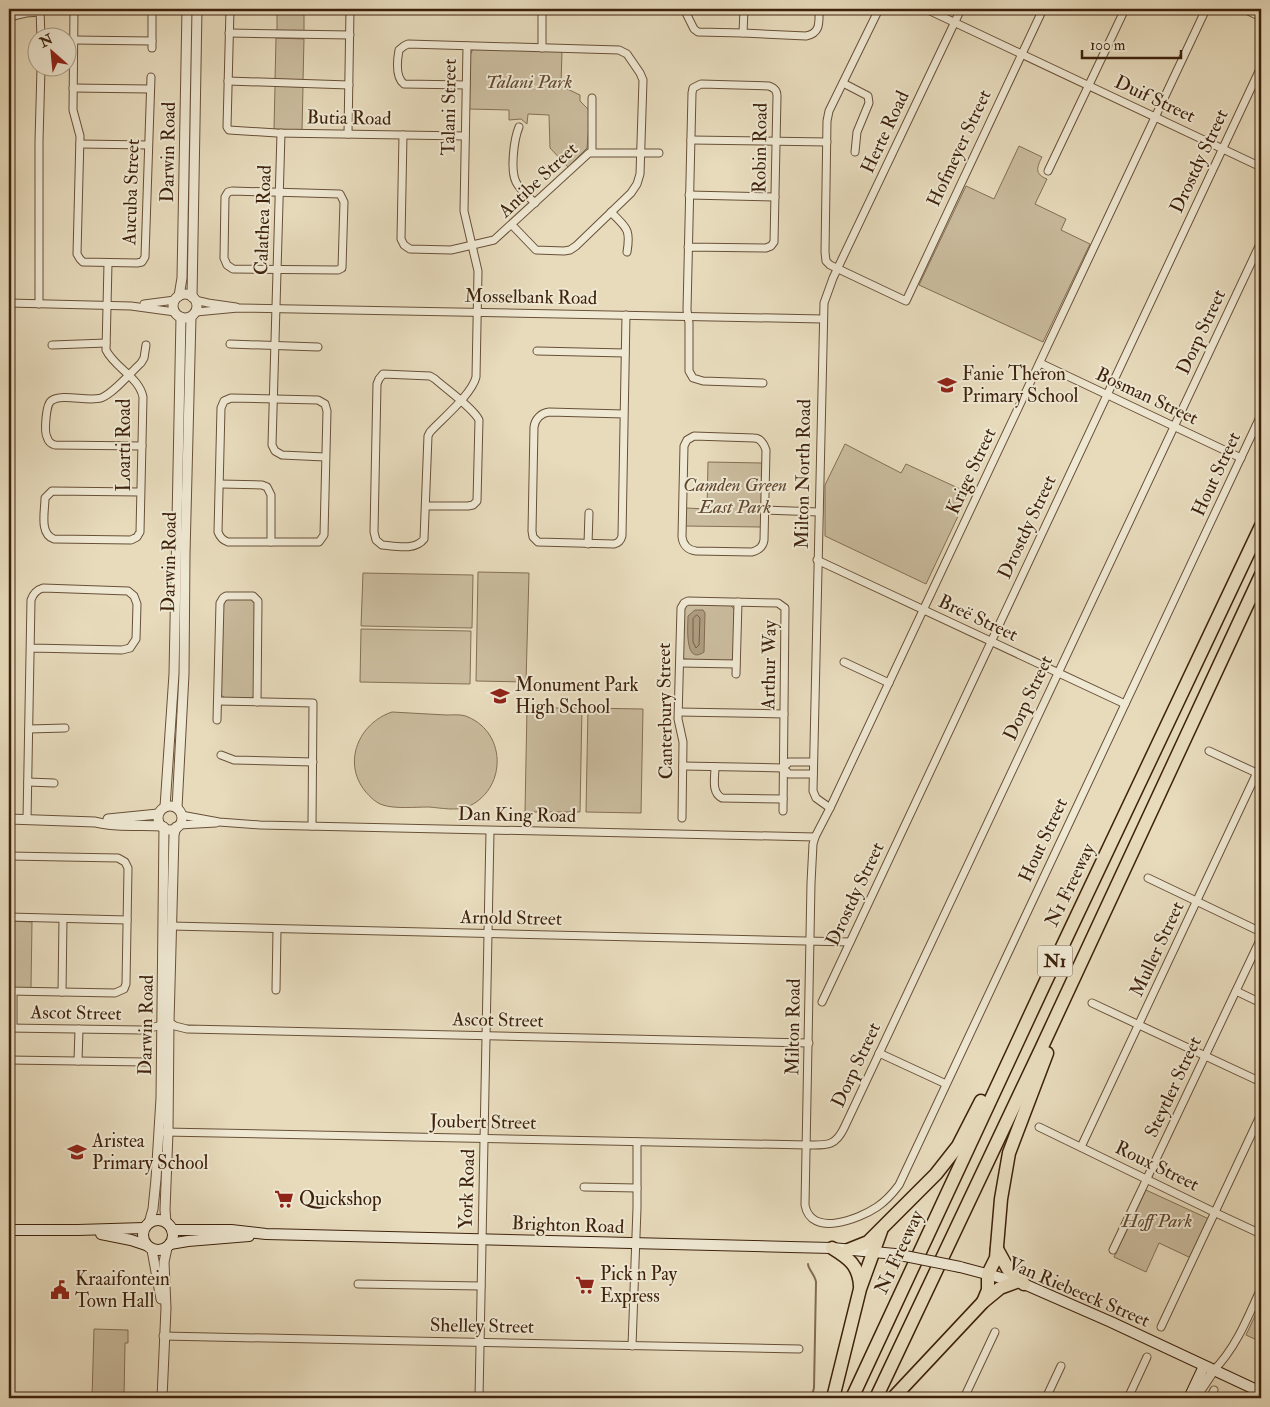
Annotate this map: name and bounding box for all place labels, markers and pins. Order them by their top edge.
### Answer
place label: Fanie Theron Primary School [962,362,1078,408]
school or university icon: Fanie Theron Primary School [936,374,958,396]
place label: Monument Park High School [515,673,639,719]
school or university icon: Monument Park High School [489,685,511,707]
place label: Aristea Primary School [91,1129,208,1175]
school or university icon: Aristea Primary School [66,1141,88,1163]
place label: Quickshop [299,1187,382,1212]
supermarket icon: Quickshop [273,1188,295,1210]
place label: Pick n Pay Express [600,1262,678,1309]
place label: Kraaifontein Town Hall [75,1267,170,1313]
supermarket icon: Pick n Pay Express [574,1274,596,1296]
public building icon: Kraaifontein Town Hall [49,1279,71,1301]

